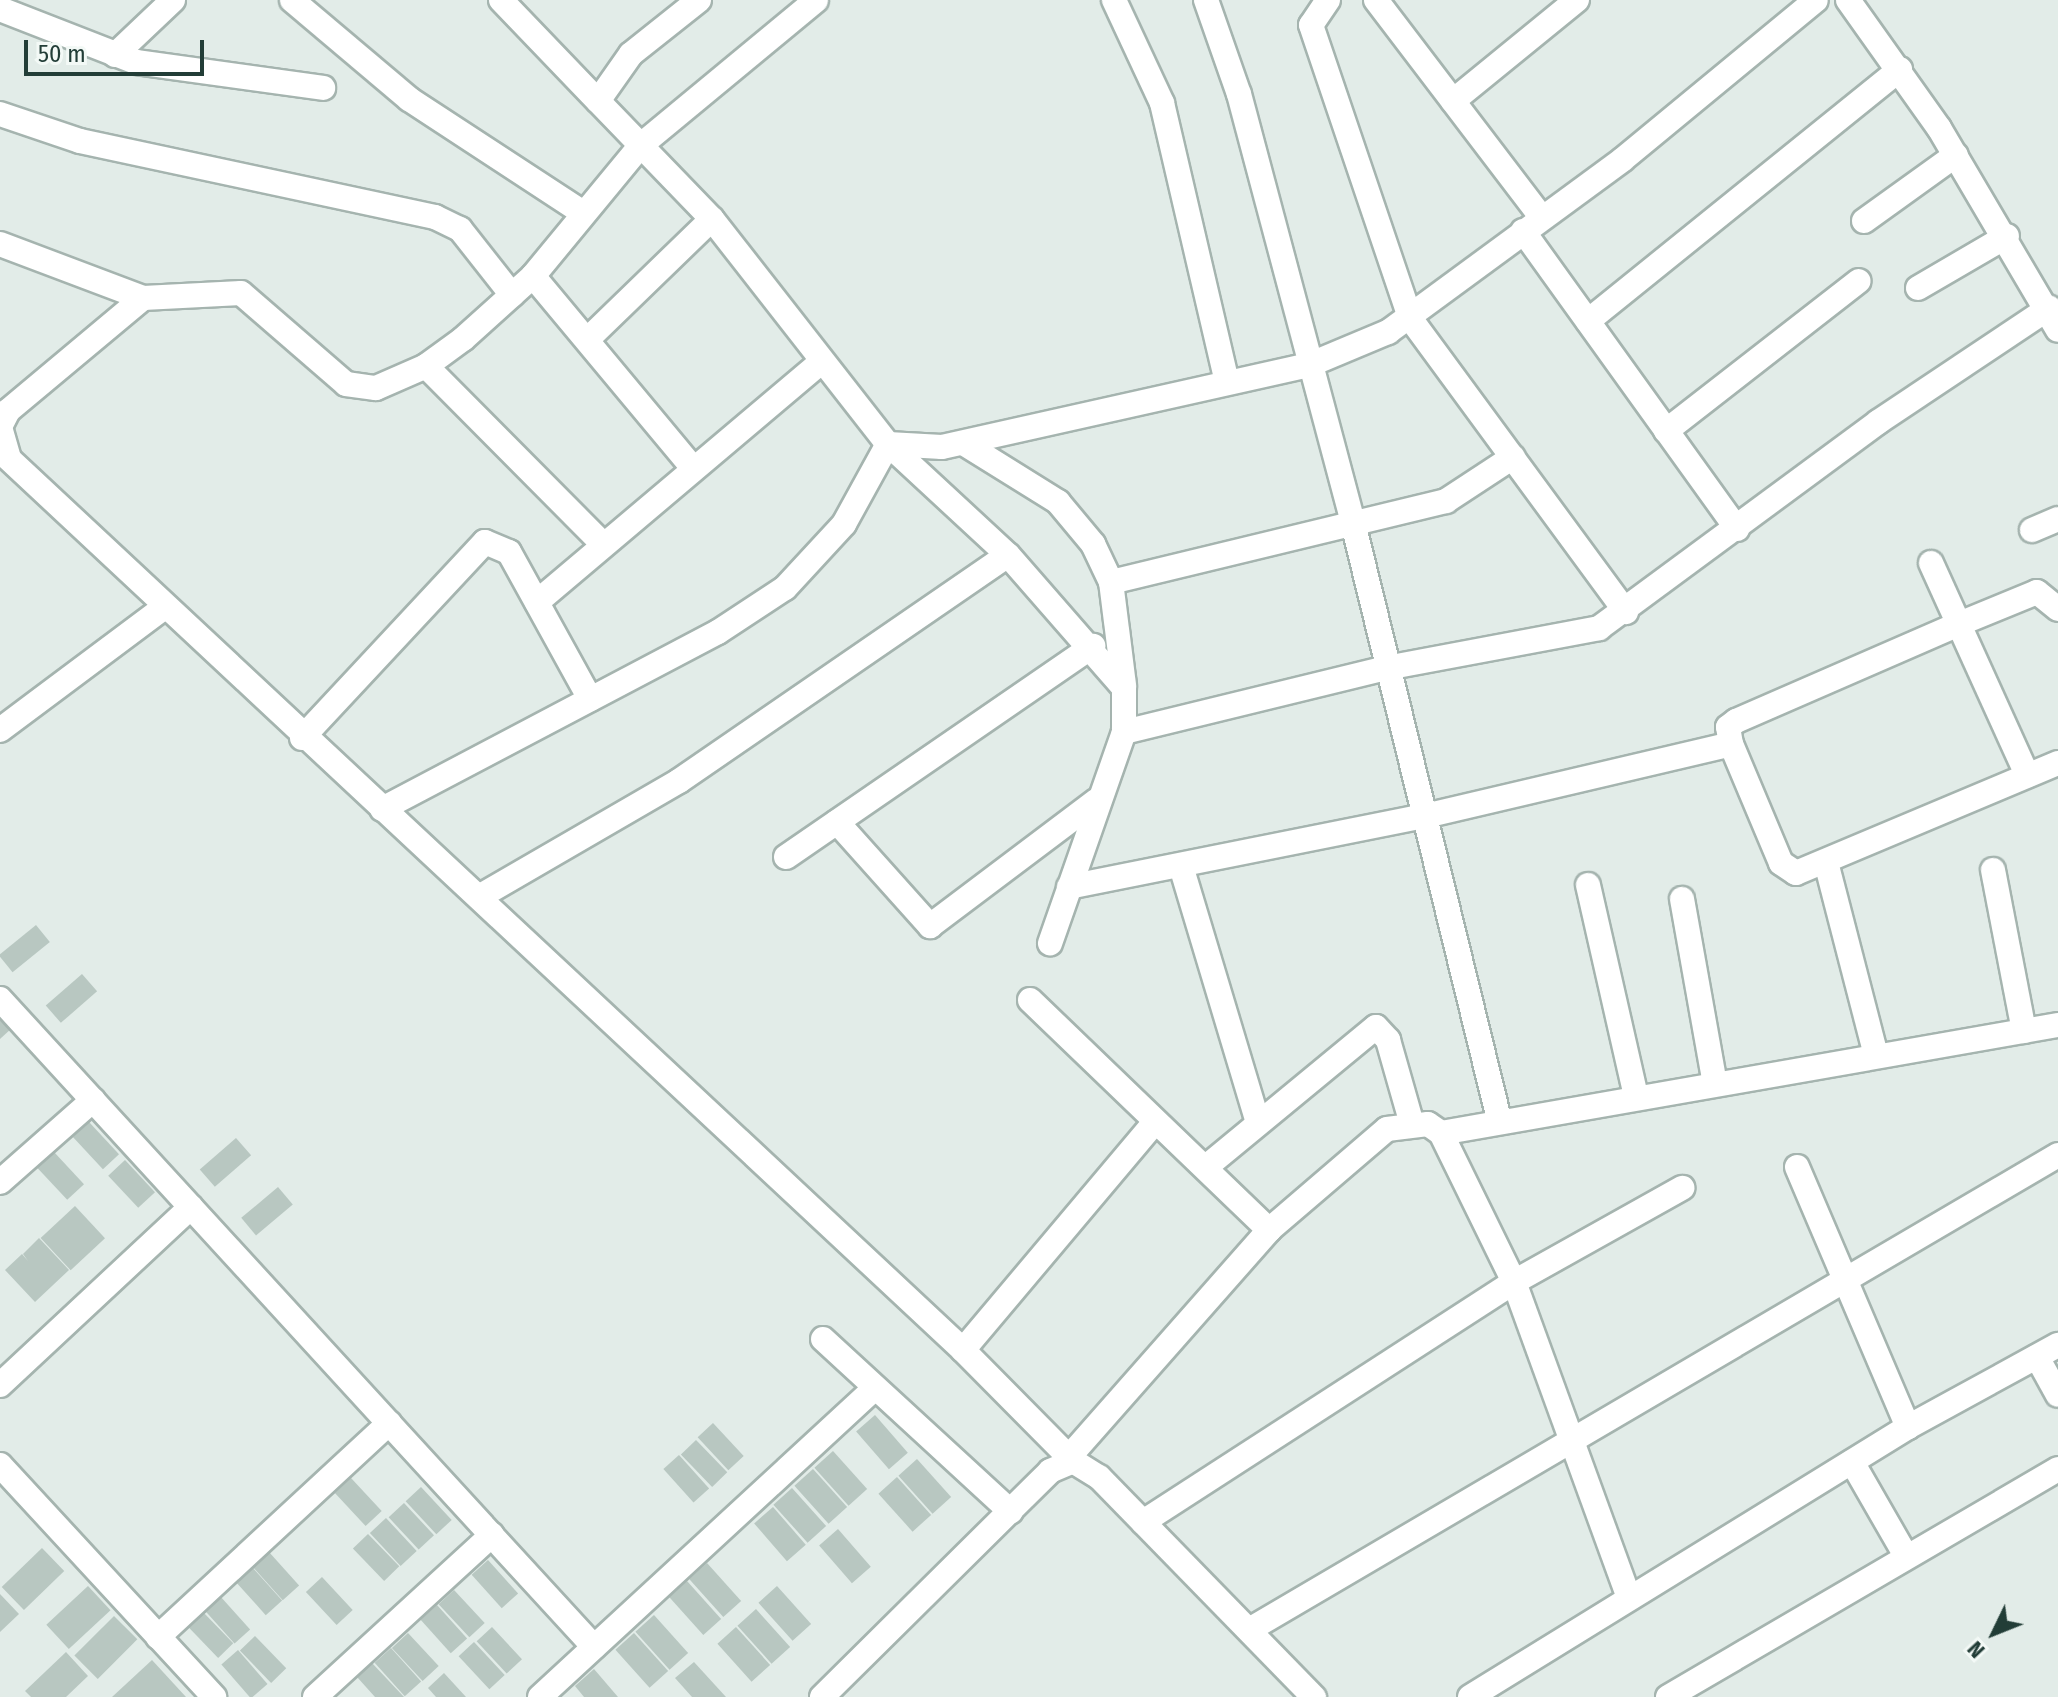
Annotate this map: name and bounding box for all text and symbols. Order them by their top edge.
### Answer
scale bar [28,24,208,74]
text: 50 m [38,40,86,68]
north arrow [1954,1593,2034,1673]
text: N [1962,1636,1990,1664]

